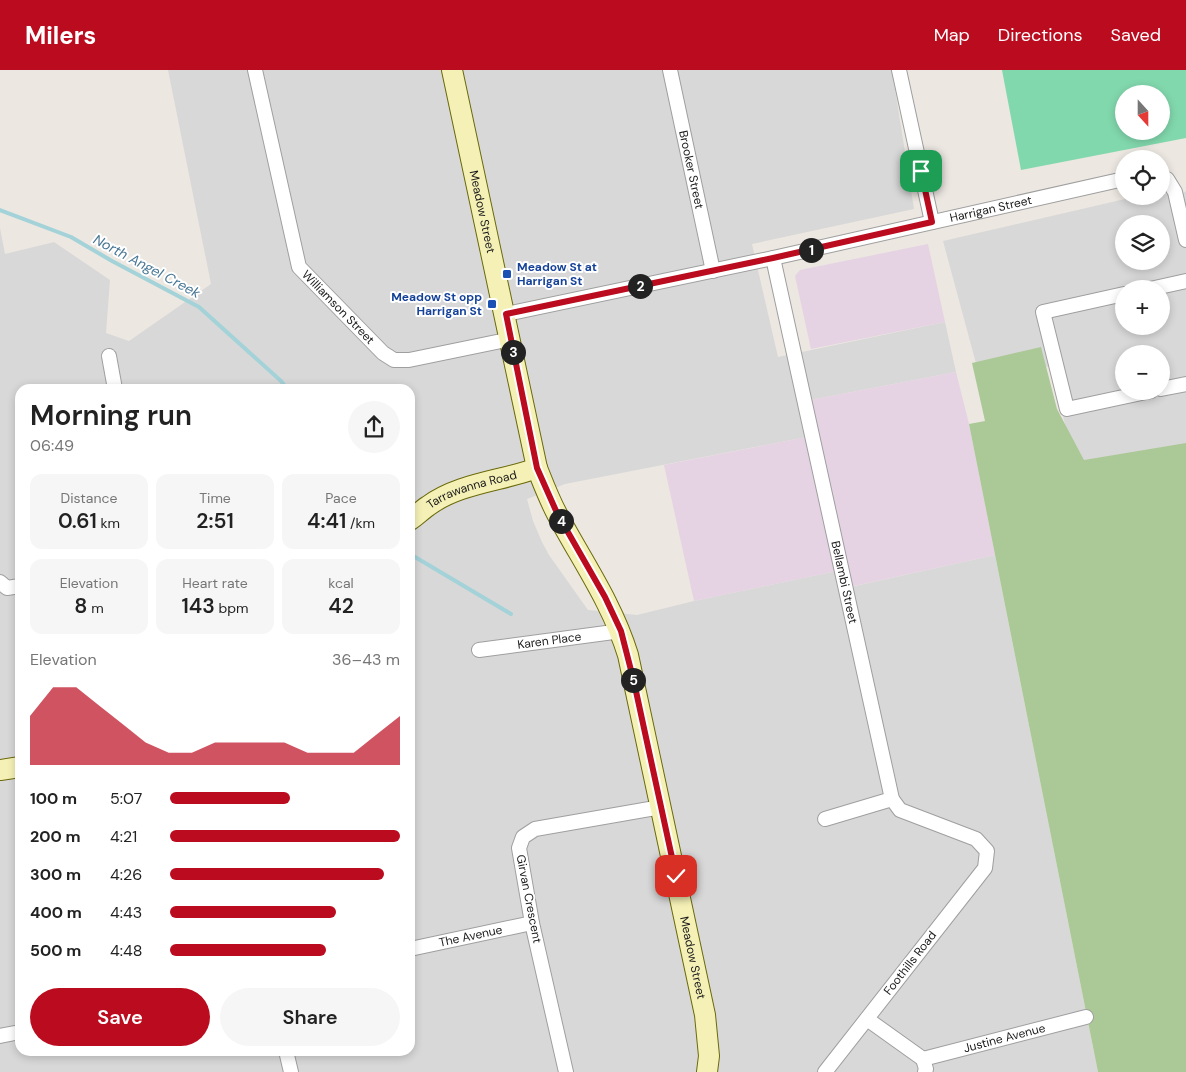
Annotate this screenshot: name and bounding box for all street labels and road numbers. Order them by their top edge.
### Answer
street label: Brooker Street [675,129,708,211]
street label: Meadow Street [466,169,499,255]
street label: Harrigan Street [948,192,1034,226]
street label: Williamson Street [298,267,378,348]
street label: Tarrawanna Road [423,467,518,513]
street label: Bellambi Street [827,539,861,625]
street label: Karen Place [516,628,582,653]
street label: Girvan Crescent [513,853,545,945]
street label: Meadow Street [676,915,709,1001]
street label: The Avenue [437,921,504,951]
street label: Foothills Road [880,928,940,998]
street label: Justine Avenue [962,1020,1047,1056]

